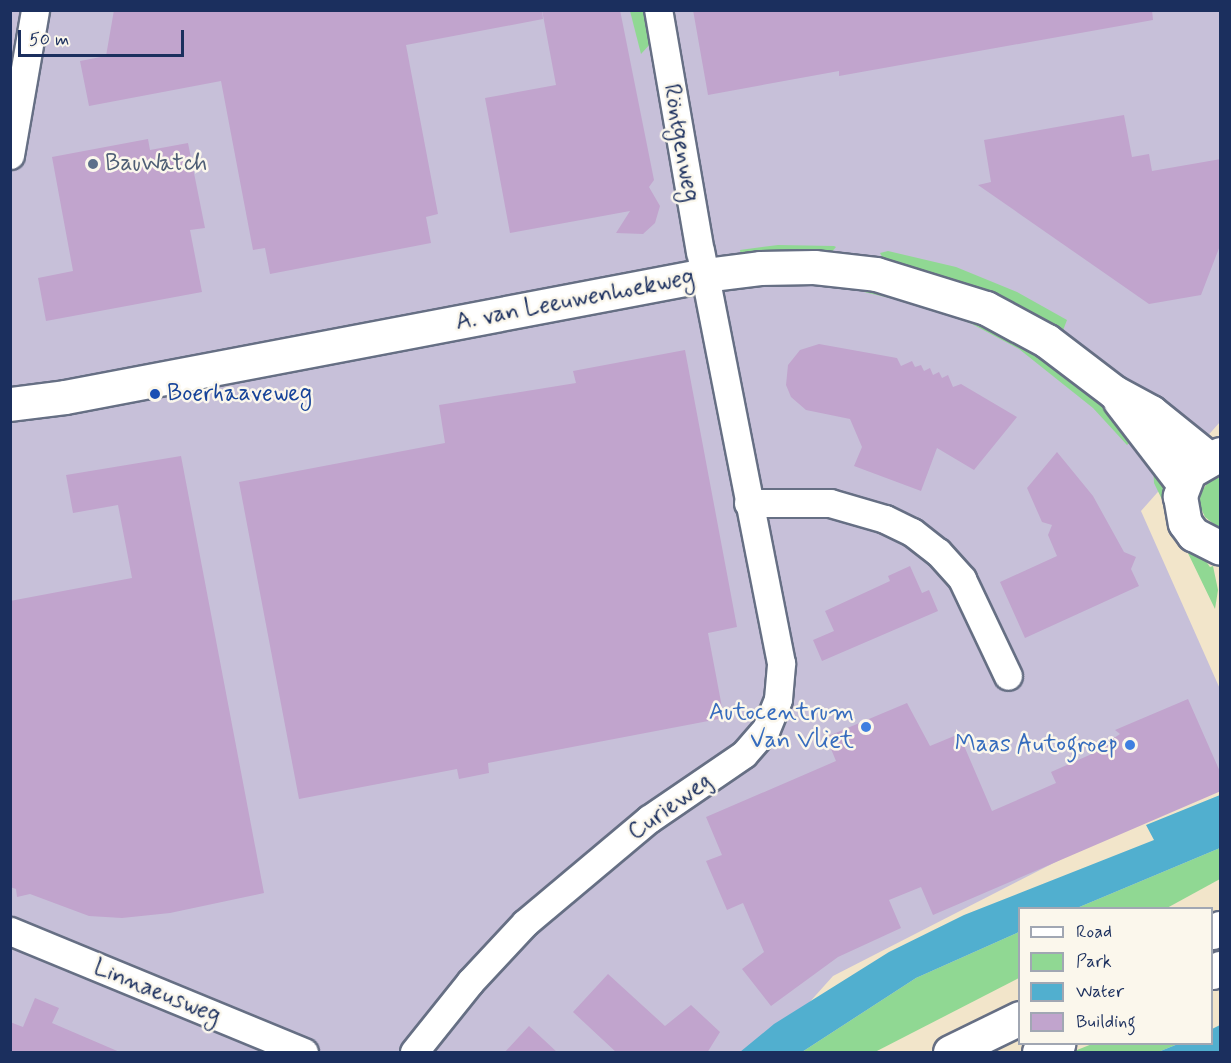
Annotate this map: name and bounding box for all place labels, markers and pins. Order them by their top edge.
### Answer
place label: BauWatch [105,150,207,178]
marker: BauWatch [86,157,100,171]
place label: Boerhaaveweg [167,380,312,408]
marker: Boerhaaveweg [148,387,162,401]
place label: Autocentrum Van Vliet [709,699,854,755]
marker: Autocentrum Van Vliet [859,720,873,734]
place label: Maas Autogroep [958,731,1118,759]
marker: Maas Autogroep [1123,738,1137,752]

